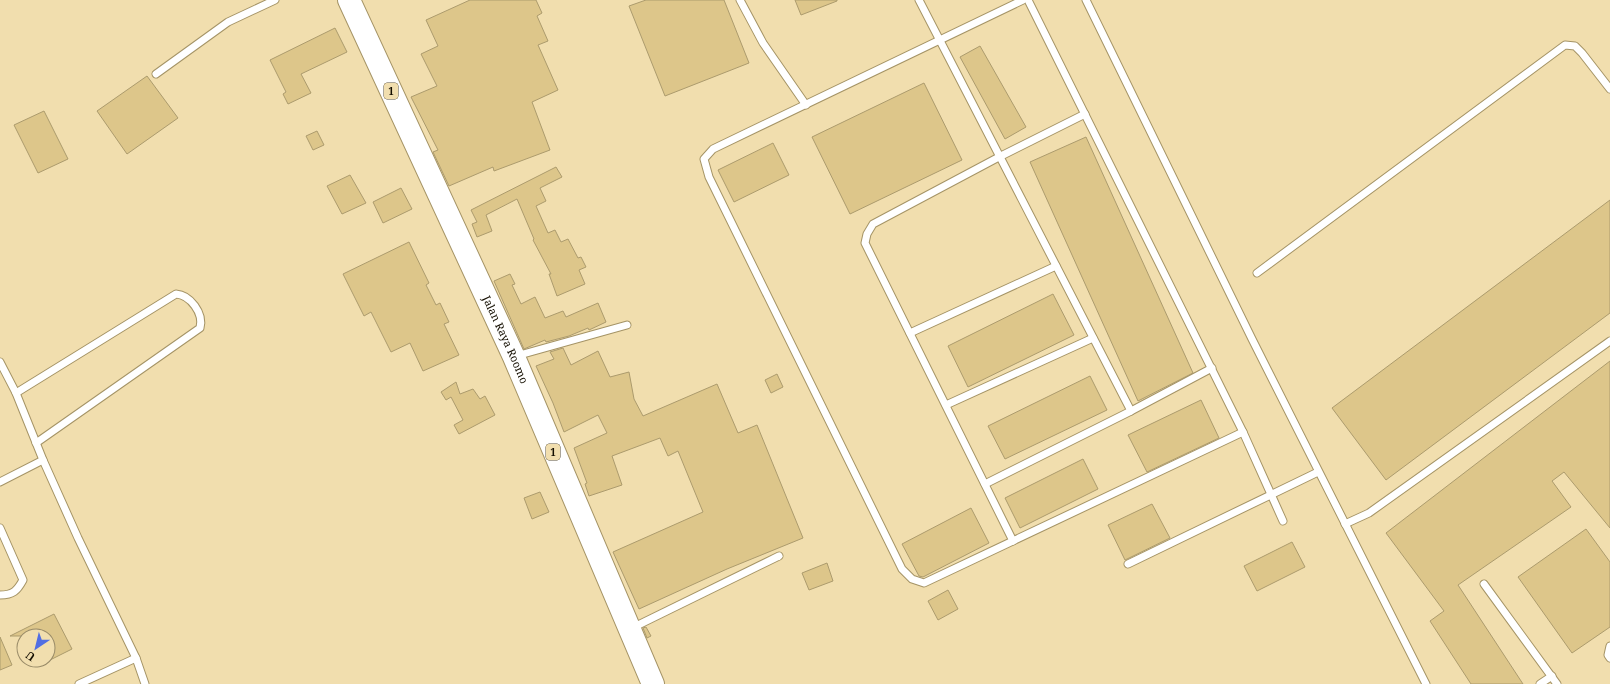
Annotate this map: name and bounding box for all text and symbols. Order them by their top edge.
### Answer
road number: 1 [384,83,398,99]
street label: Jalan Raya Roomo [479,292,532,386]
road number: 1 [546,444,560,460]
north arrow [16,628,56,668]
text: U [22,648,38,665]

